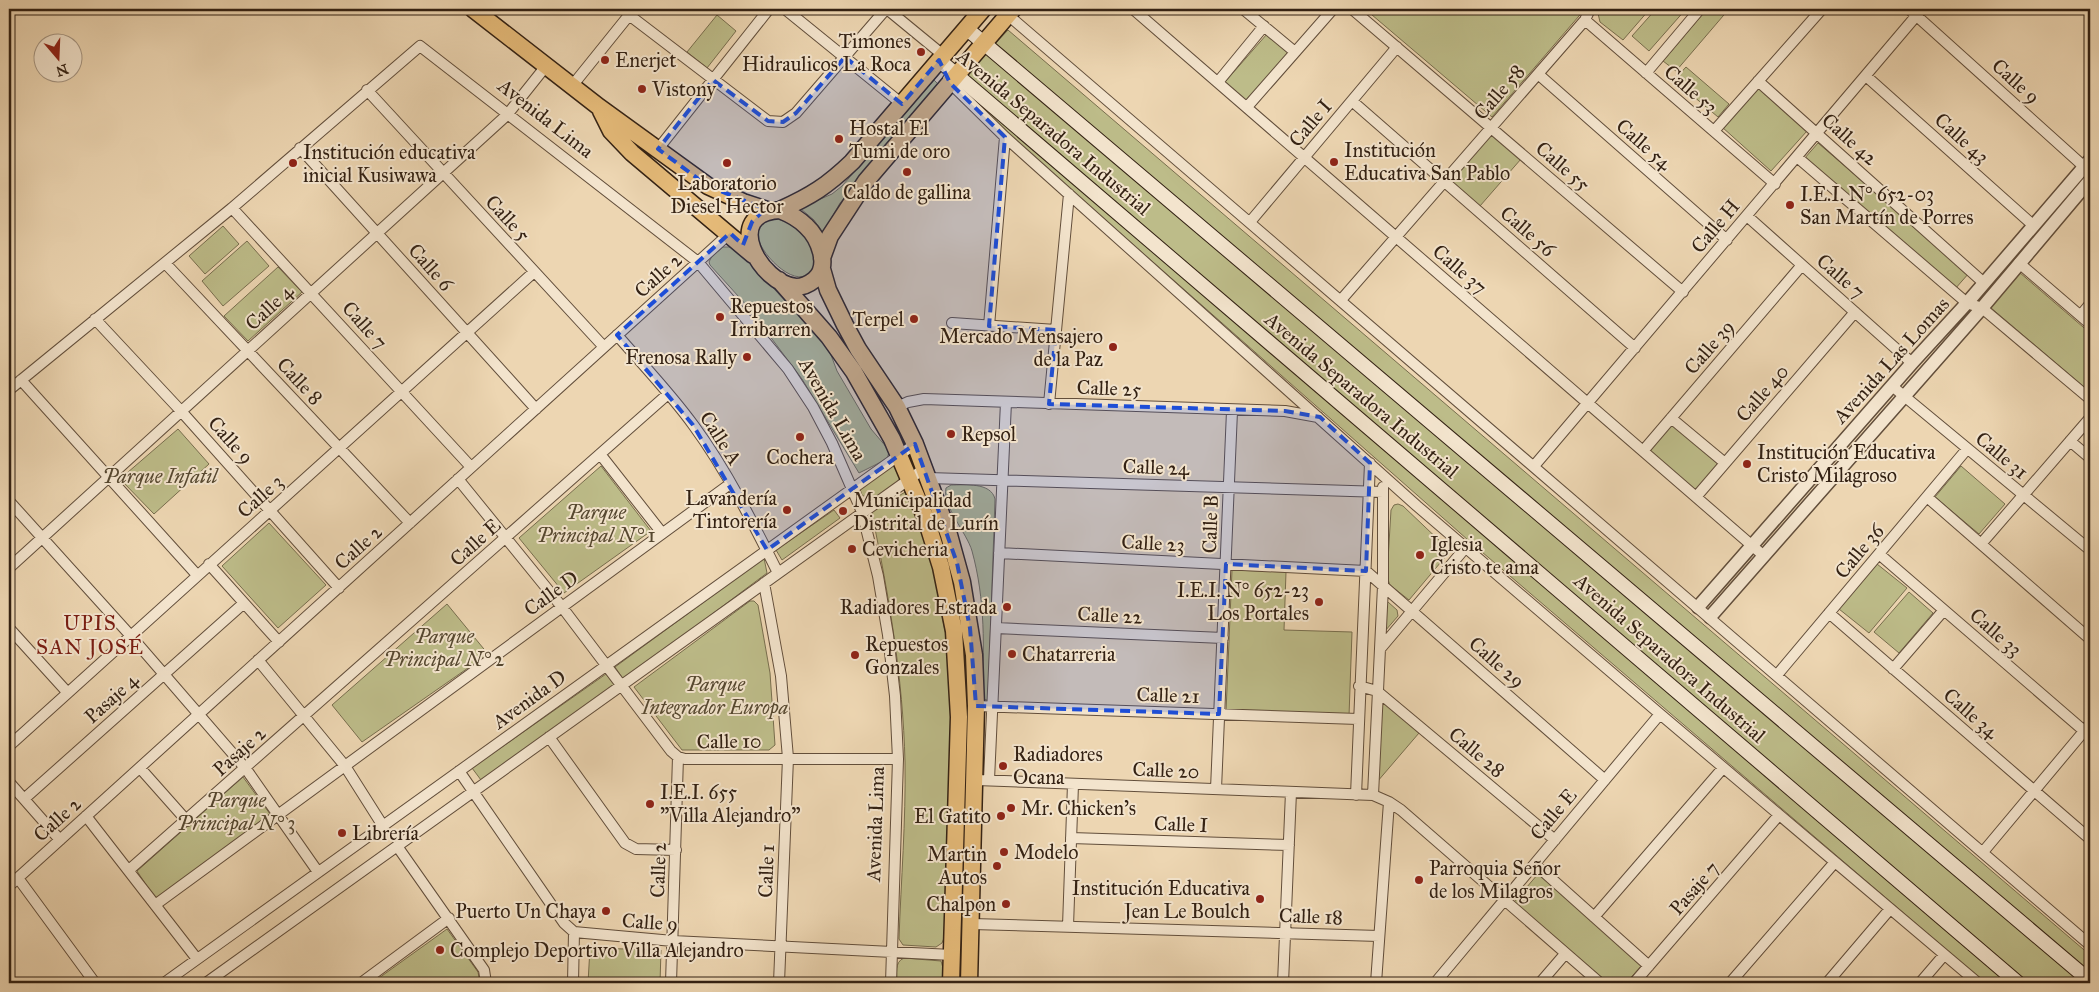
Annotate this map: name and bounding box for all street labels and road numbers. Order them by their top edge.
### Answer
street label: Avenida Separadora Industrial [952,43,1156,220]
street label: Calle 9 [1987,53,2045,109]
street label: Calle 58 [1468,59,1530,125]
street label: Calle 53 [1659,59,1723,119]
street label: Avenida Lima [493,73,599,163]
street label: Calle I [1283,95,1337,151]
street label: Calle 43 [1930,107,1994,169]
street label: Calle 42 [1817,108,1883,170]
street label: Calle 54 [1611,113,1677,175]
street label: Calle 55 [1531,136,1595,196]
street label: Calle 5 [481,190,535,246]
street label: Calle H [1686,194,1744,258]
street label: Calle 56 [1496,201,1561,262]
street label: Calle 6 [403,238,459,296]
street label: Calle 37 [1428,239,1492,299]
street label: Calle 2 [629,247,687,302]
street label: Calle 7 [1812,249,1870,303]
street label: Calle 4 [240,278,299,335]
street label: Avenida Las Lomas [1827,292,1954,429]
street label: Calle 7 [337,296,393,354]
street label: Avenida Separadora Industrial [1260,306,1464,483]
street label: Calle 39 [1679,315,1739,379]
street label: Calle 8 [272,352,328,410]
street label: Avenida Lima [793,352,872,465]
street label: Calle 40 [1731,359,1793,427]
street label: Calle 25 [1076,375,1142,401]
street label: Calle A [695,407,747,470]
street label: Calle 9 [203,411,259,469]
street label: Calle 31 [1971,426,2033,484]
street label: Calle 24 [1122,454,1190,480]
street label: Calle 3 [232,469,288,523]
street label: Calle B [1197,494,1223,554]
street label: Calle E [445,513,505,571]
street label: Calle 36 [1829,518,1889,583]
street label: Calle 2 [329,519,387,574]
street label: Calle 23 [1121,529,1185,557]
street label: Calle D [519,565,583,621]
street label: Avenida Separadora Industrial [1569,568,1771,748]
street label: Calle 22 [1077,601,1143,629]
street label: Calle 33 [1965,603,2027,661]
street label: Calle 29 [1464,631,1530,693]
street label: Avenida D [487,664,571,734]
street label: Pasaje 4 [79,667,143,728]
street label: Calle 21 [1136,682,1200,708]
street label: Calle 34 [1939,683,2004,744]
street label: Pasaje 2 [208,721,270,781]
street label: Calle 28 [1444,722,1510,782]
street label: Calle 10 [696,728,762,754]
street label: Calle 20 [1132,757,1200,783]
street label: Avenida Lima [861,766,889,883]
street label: Calle E [1525,783,1581,845]
street label: Calle 2 [28,791,86,846]
street label: Calle I [1154,811,1208,837]
street label: Calle 2 [645,842,671,898]
street label: Calle 1 [753,844,779,898]
street label: Pasaje 7 [1664,856,1724,920]
street label: Calle 18 [1279,903,1343,929]
street label: Calle 9 [621,908,679,936]

